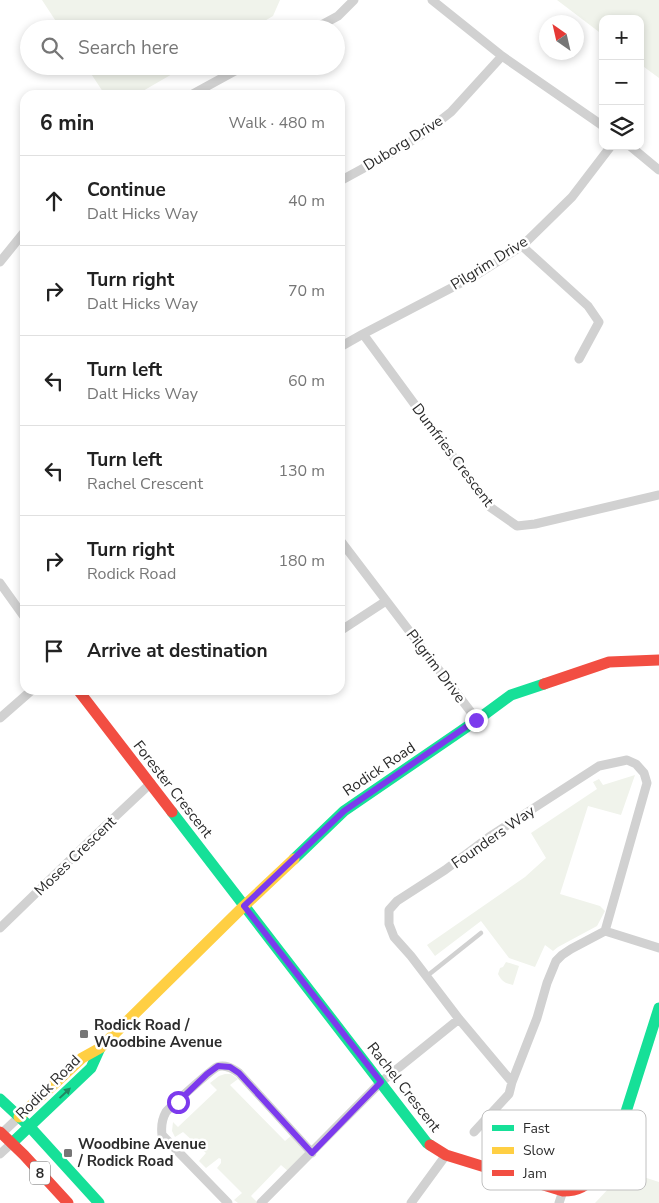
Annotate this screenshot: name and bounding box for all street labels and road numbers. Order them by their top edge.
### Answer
street label: Duborg Drive [359,111,447,175]
street label: Pilgrim Drive [447,231,531,295]
street label: Dumfries Crescent [408,399,499,511]
street label: Pilgrim Drive [402,625,470,707]
street label: Forester Crescent [129,736,218,842]
street label: Rodick Road [339,737,419,801]
street label: Founders Way [447,801,539,873]
street label: Moses Crescent [30,811,121,900]
street label: Rachel Crescent [363,1038,446,1137]
street label: Rodick Road [11,1050,85,1124]
road number: 8 [30,1162,50,1184]

